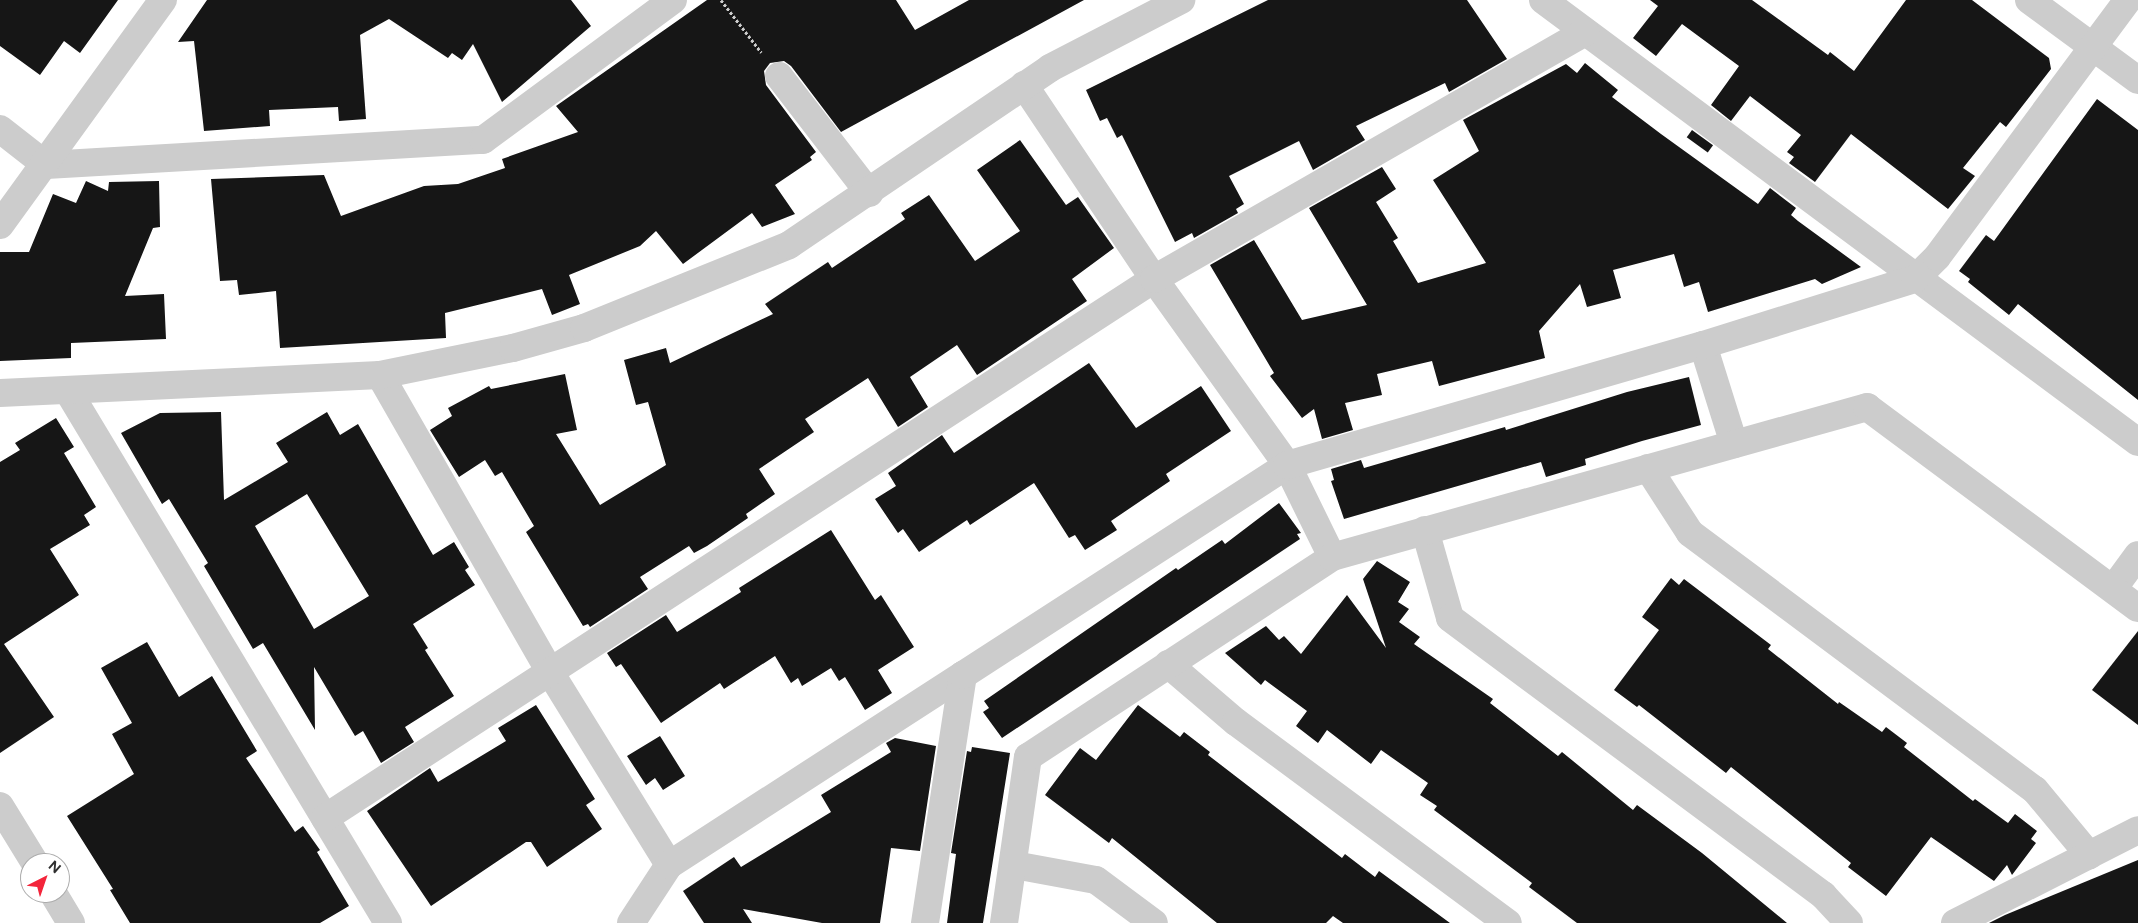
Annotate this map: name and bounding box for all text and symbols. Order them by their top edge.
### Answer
north arrow [20,853,70,903]
text: N [45,857,64,877]

